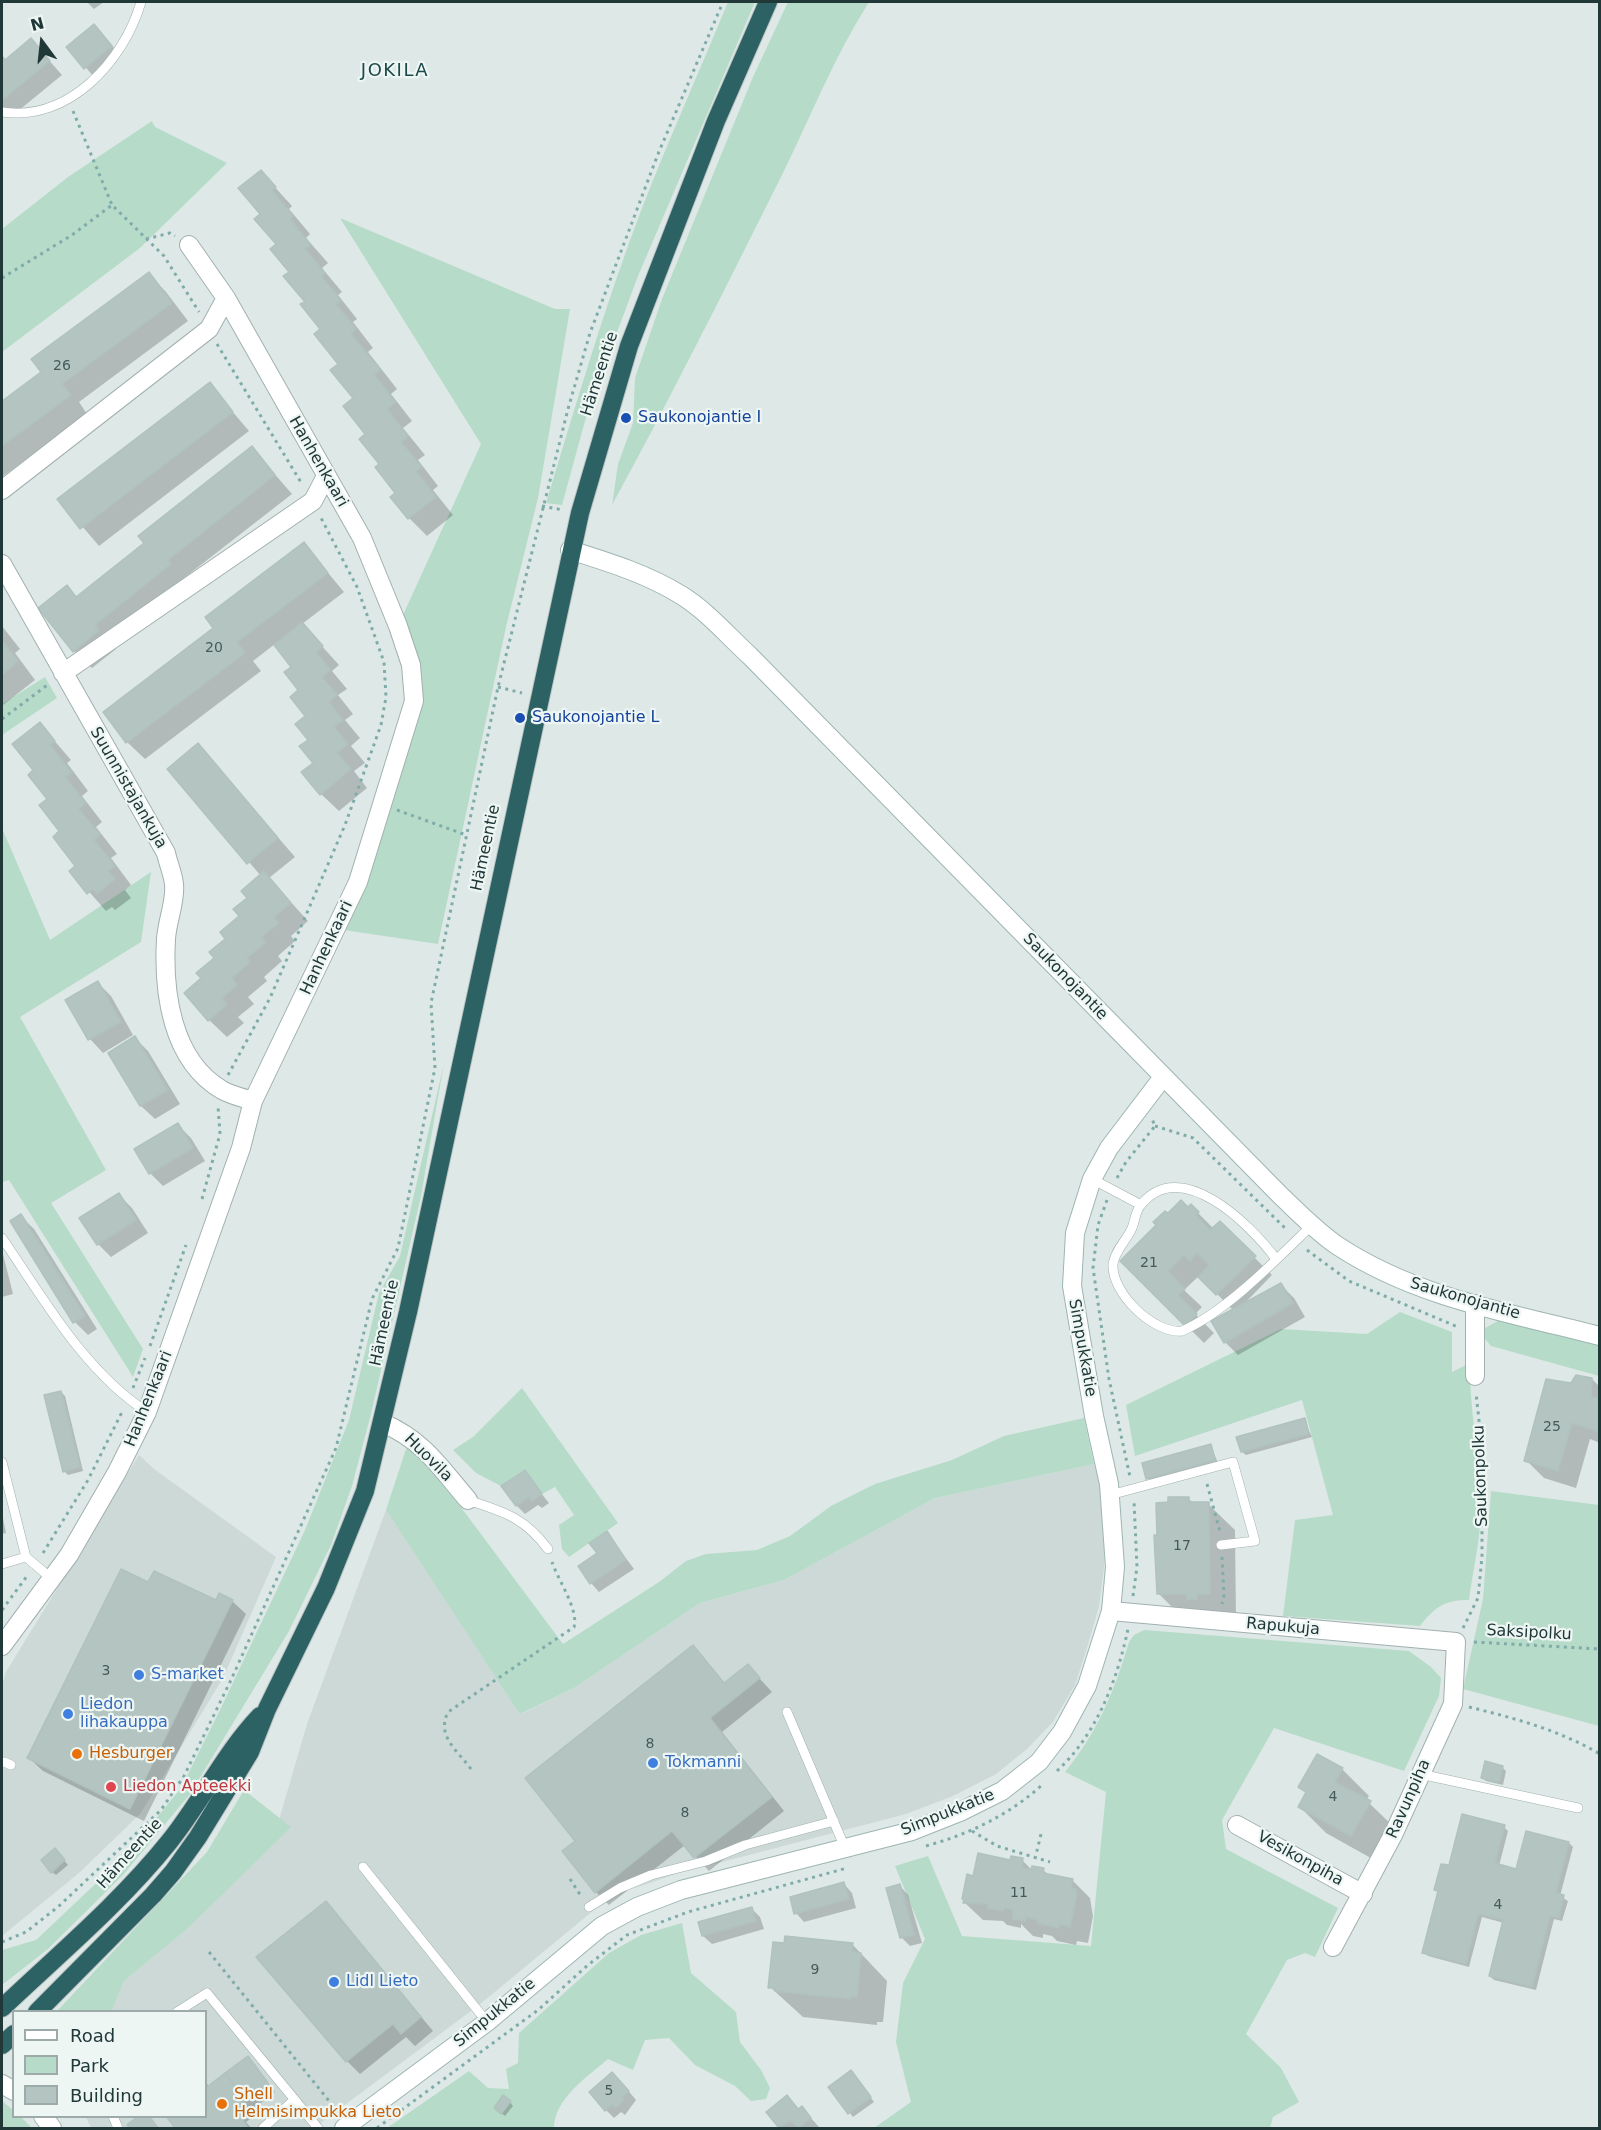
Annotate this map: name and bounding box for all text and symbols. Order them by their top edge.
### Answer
north arrow [12,12,72,72]
text: N [28,13,46,35]
district label: JOKILA [361,60,429,82]
street label: Hämeentie [577,329,623,419]
house number: 26 [53,358,71,374]
place label: Saukonojantie I [638,408,761,428]
marker: Saukonojantie I [619,411,633,425]
street label: Hanhenkaari [284,413,352,511]
house number: 20 [205,640,223,656]
place label: Saukonojantie L [532,708,659,728]
marker: Saukonojantie L [513,711,527,725]
street label: Suunnistajankuja [85,724,171,852]
street label: Hämeentie [467,803,505,893]
street label: Hanhenkaari [297,898,357,998]
street label: Saukonojantie [1019,930,1111,1024]
house number: 21 [1140,1255,1158,1271]
street label: Saukonojantie [1408,1274,1522,1324]
street label: Hämeentie [366,1278,404,1368]
street label: Simpukkatie [1064,1298,1100,1398]
street label: Hanhenkaari [121,1348,177,1450]
house number: 25 [1543,1419,1561,1435]
street label: Saukonpolku [1470,1425,1492,1527]
street label: Huovila [400,1430,456,1486]
house number: 17 [1173,1538,1191,1554]
street label: Rapukuja [1245,1614,1321,1640]
street label: Saksipolku [1486,1621,1572,1645]
house number: 3 [102,1663,110,1679]
place label: S-market [151,1665,224,1685]
marker: S-market [132,1668,146,1682]
place label: Liedon lihakauppa [80,1695,168,1733]
marker: Liedon lihakauppa [61,1707,75,1721]
house number: 8 [646,1736,654,1752]
place label: Hesburger [89,1744,172,1764]
marker: Hesburger [70,1747,84,1761]
place label: Tokmanni [665,1753,741,1773]
marker: Tokmanni [646,1756,660,1770]
street label: Ravunpiha [1383,1756,1435,1842]
place label: Liedon Apteekki [123,1777,251,1797]
marker: Liedon Apteekki [104,1780,118,1794]
street label: Simpukkatie [898,1786,998,1840]
house number: 4 [1329,1789,1337,1805]
house number: 8 [681,1805,689,1821]
street label: Hämeentie [93,1815,167,1893]
street label: Vesikonpiha [1254,1827,1346,1891]
house number: 11 [1010,1885,1028,1901]
house number: 4 [1494,1897,1502,1913]
house number: 9 [811,1962,819,1978]
place label: Lidl Lieto [346,1972,418,1992]
street label: Simpukkatie [450,1974,540,2052]
marker: Lidl Lieto [327,1975,341,1989]
legend [12,2010,207,2118]
text: Road [70,2025,115,2046]
text: Park [70,2055,109,2076]
house number: 5 [605,2083,613,2099]
text: Building [70,2085,143,2106]
place label: Shell Helmisimpukka Lieto [234,2085,401,2123]
marker: Shell Helmisimpukka Lieto [215,2097,229,2111]

